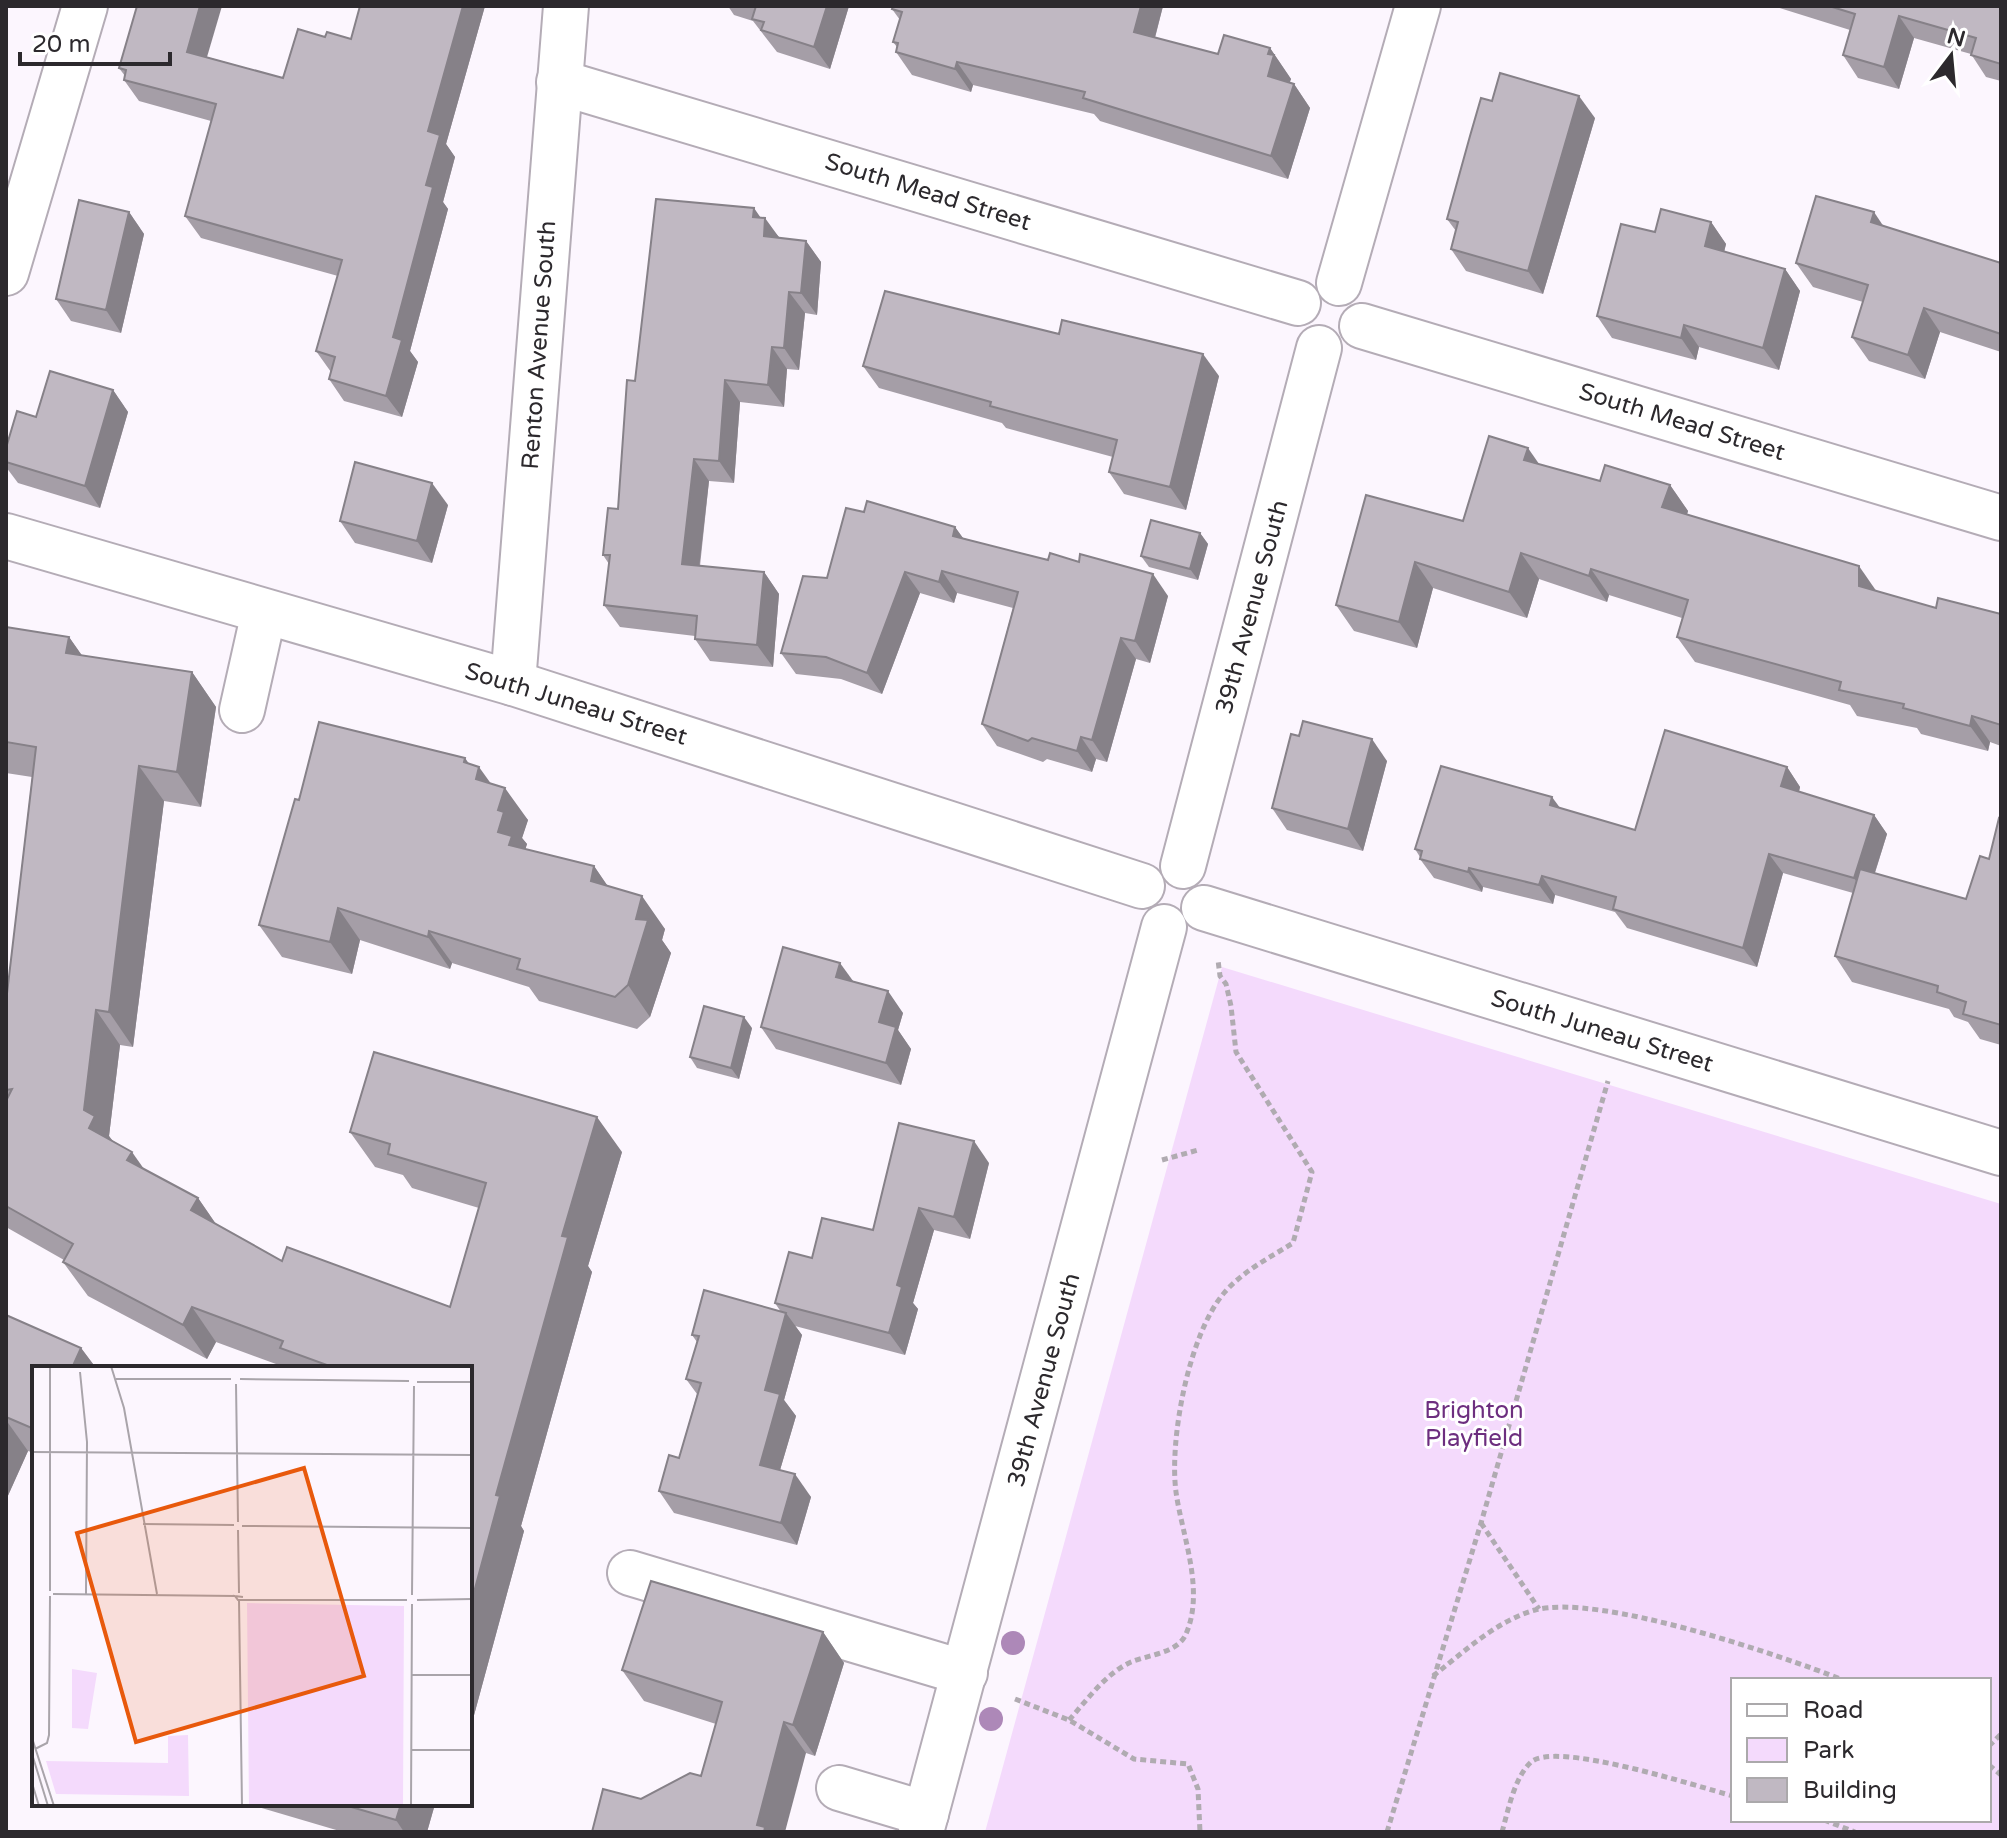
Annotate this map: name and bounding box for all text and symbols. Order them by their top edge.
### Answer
scale bar [20,16,170,66]
north arrow [1911,16,1991,96]
text: N [1944,23,1968,53]
text: 20 m [32,30,90,59]
street label: South Mead Street [821,147,1035,237]
street label: Renton Avenue South [516,220,562,470]
street label: South Mead Street [1575,377,1789,467]
street label: 39th Avenue South [1210,497,1294,717]
street label: South Juneau Street [461,656,691,752]
street label: South Juneau Street [1487,983,1717,1079]
street label: 39th Avenue South [1002,1270,1086,1490]
inset map [32,1366,472,1806]
park label: Brighton Playfield [1424,1396,1524,1453]
legend [1731,1678,1991,1822]
text: Road [1803,1696,1863,1725]
text: Park [1803,1736,1854,1765]
text: Building [1803,1776,1897,1805]

